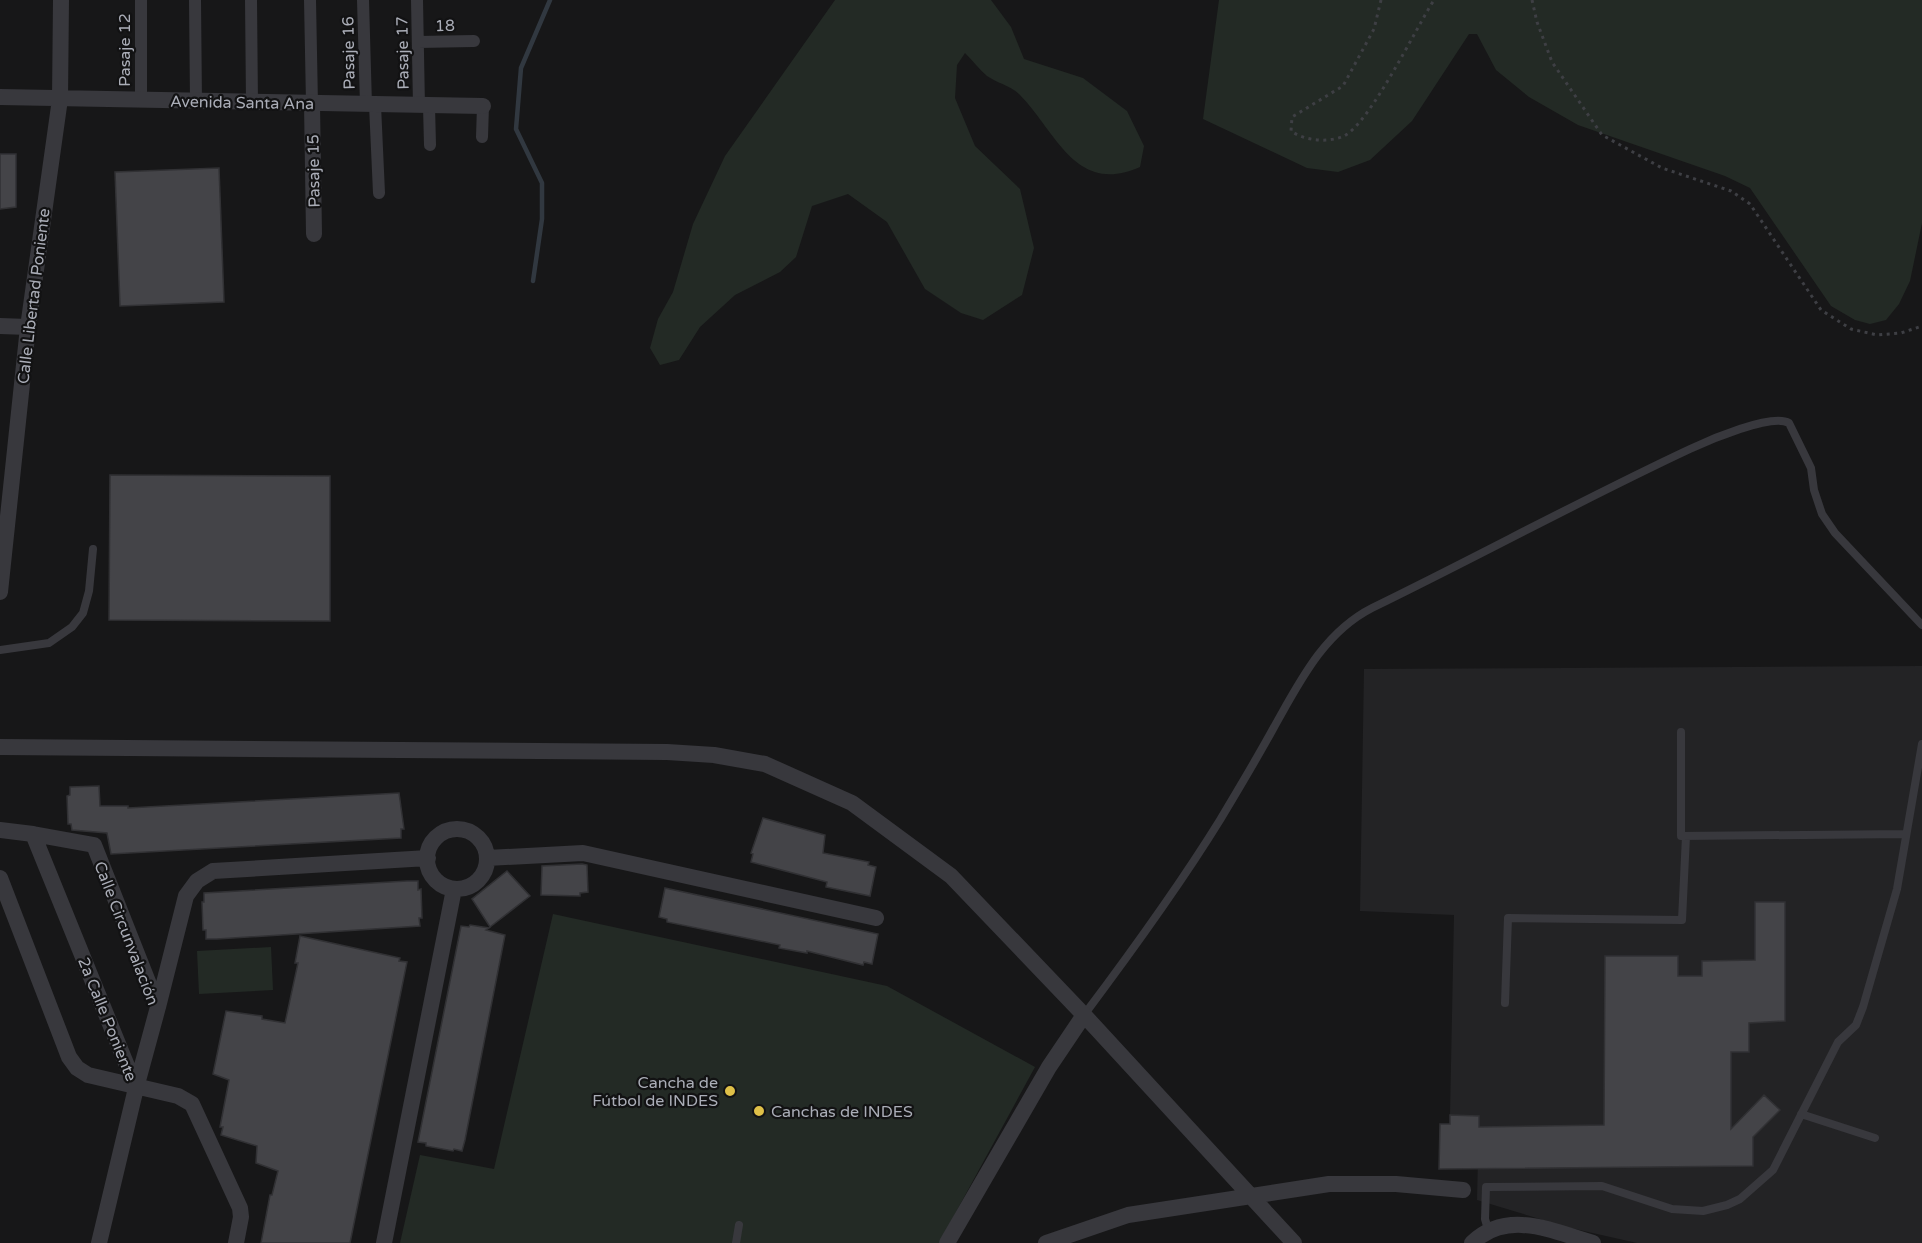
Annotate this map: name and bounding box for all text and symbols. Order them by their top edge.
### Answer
street label: Pasaje 12 [115,13,135,87]
street label: Pasaje 16 [338,16,360,90]
street label: Pasaje 17 [392,16,414,90]
street label: 18 [435,16,455,36]
street label: Avenida Santa Ana [170,92,314,114]
street label: Pasaje 15 [303,134,325,208]
street label: Calle Libertad Poniente [13,207,55,385]
street label: Calle Circunvalación [89,859,163,1008]
street label: 2a Calle Poniente [73,954,141,1084]
place label: Cancha de Fútbol de INDES [592,1073,718,1111]
marker: Cancha de Fútbol de INDES [723,1084,737,1098]
place label: Canchas de INDES [771,1102,913,1122]
marker: Canchas de INDES [752,1104,766,1118]

